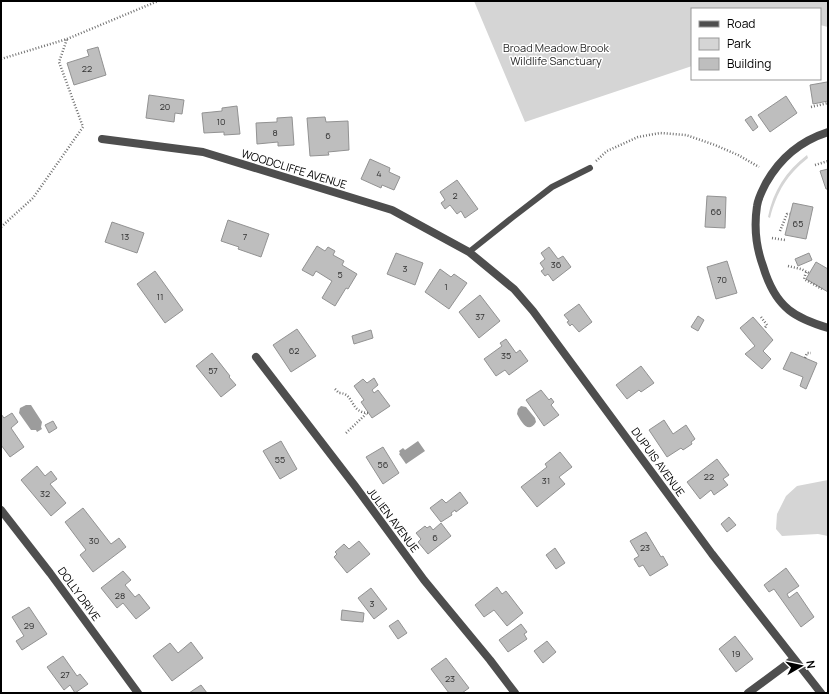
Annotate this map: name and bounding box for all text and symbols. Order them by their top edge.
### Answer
legend [691,8,821,80]
text: Road [727,15,755,32]
text: Park [727,35,752,52]
park label: Broad Meadow Brook Wildlife Sanctuary [503,40,610,68]
text: Building [727,55,771,72]
house number: 22 [82,62,92,75]
house number: 20 [160,100,170,113]
house number: 10 [217,115,226,128]
house number: 8 [272,126,278,139]
house number: 6 [325,129,331,142]
street label: WOODCLIFFE AVENUE [240,145,349,192]
house number: 4 [376,167,382,180]
house number: 2 [452,189,458,202]
house number: 66 [710,205,722,218]
house number: 65 [793,217,803,230]
house number: 13 [121,230,129,243]
house number: 7 [243,230,248,243]
house number: 36 [551,258,562,271]
house number: 3 [403,262,408,275]
house number: 5 [337,268,343,281]
house number: 70 [717,273,727,286]
house number: 1 [444,280,448,293]
house number: 11 [156,290,164,303]
house number: 37 [475,310,485,323]
house number: 62 [289,344,299,357]
house number: 35 [501,349,511,362]
house number: 57 [208,364,218,377]
street label: DUPUIS AVENUE [628,424,688,499]
house number: 55 [275,453,285,466]
house number: 56 [378,458,389,471]
house number: 22 [704,470,714,483]
house number: 31 [542,474,550,487]
street label: JULIEN AVENUE [364,484,423,555]
house number: 32 [40,487,50,500]
house number: 6 [432,531,438,544]
house number: 30 [89,534,99,547]
house number: 23 [640,541,650,554]
street label: DOLLY DRIVE [55,564,104,624]
house number: 28 [115,589,125,602]
house number: 3 [370,597,375,610]
house number: 29 [24,619,34,632]
north arrow [781,646,821,686]
house number: 19 [731,647,741,660]
text: N [803,659,819,670]
house number: 27 [60,668,70,681]
house number: 23 [445,672,455,685]

